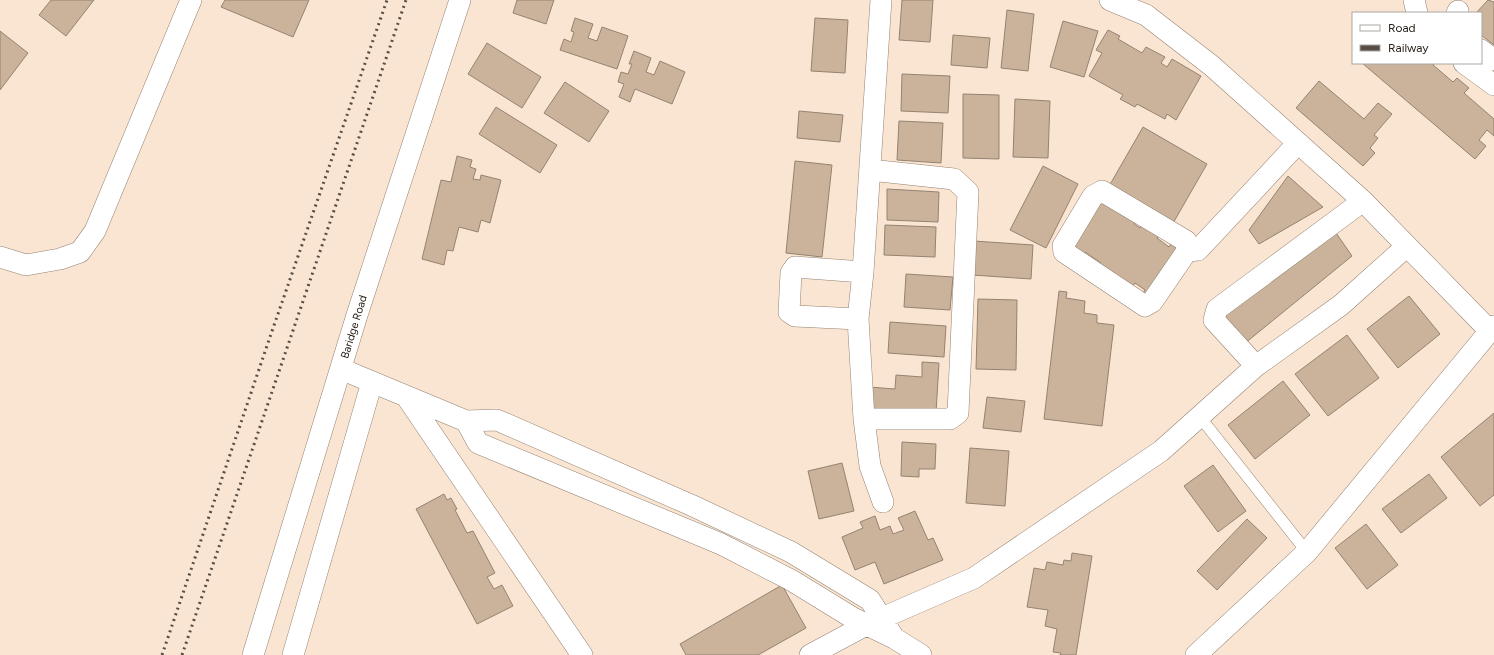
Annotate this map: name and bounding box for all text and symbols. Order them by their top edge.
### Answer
legend [1352,12,1482,64]
text: Road [1388,21,1416,35]
text: Railway [1388,41,1429,55]
street label: Baridge Road [338,294,370,360]

